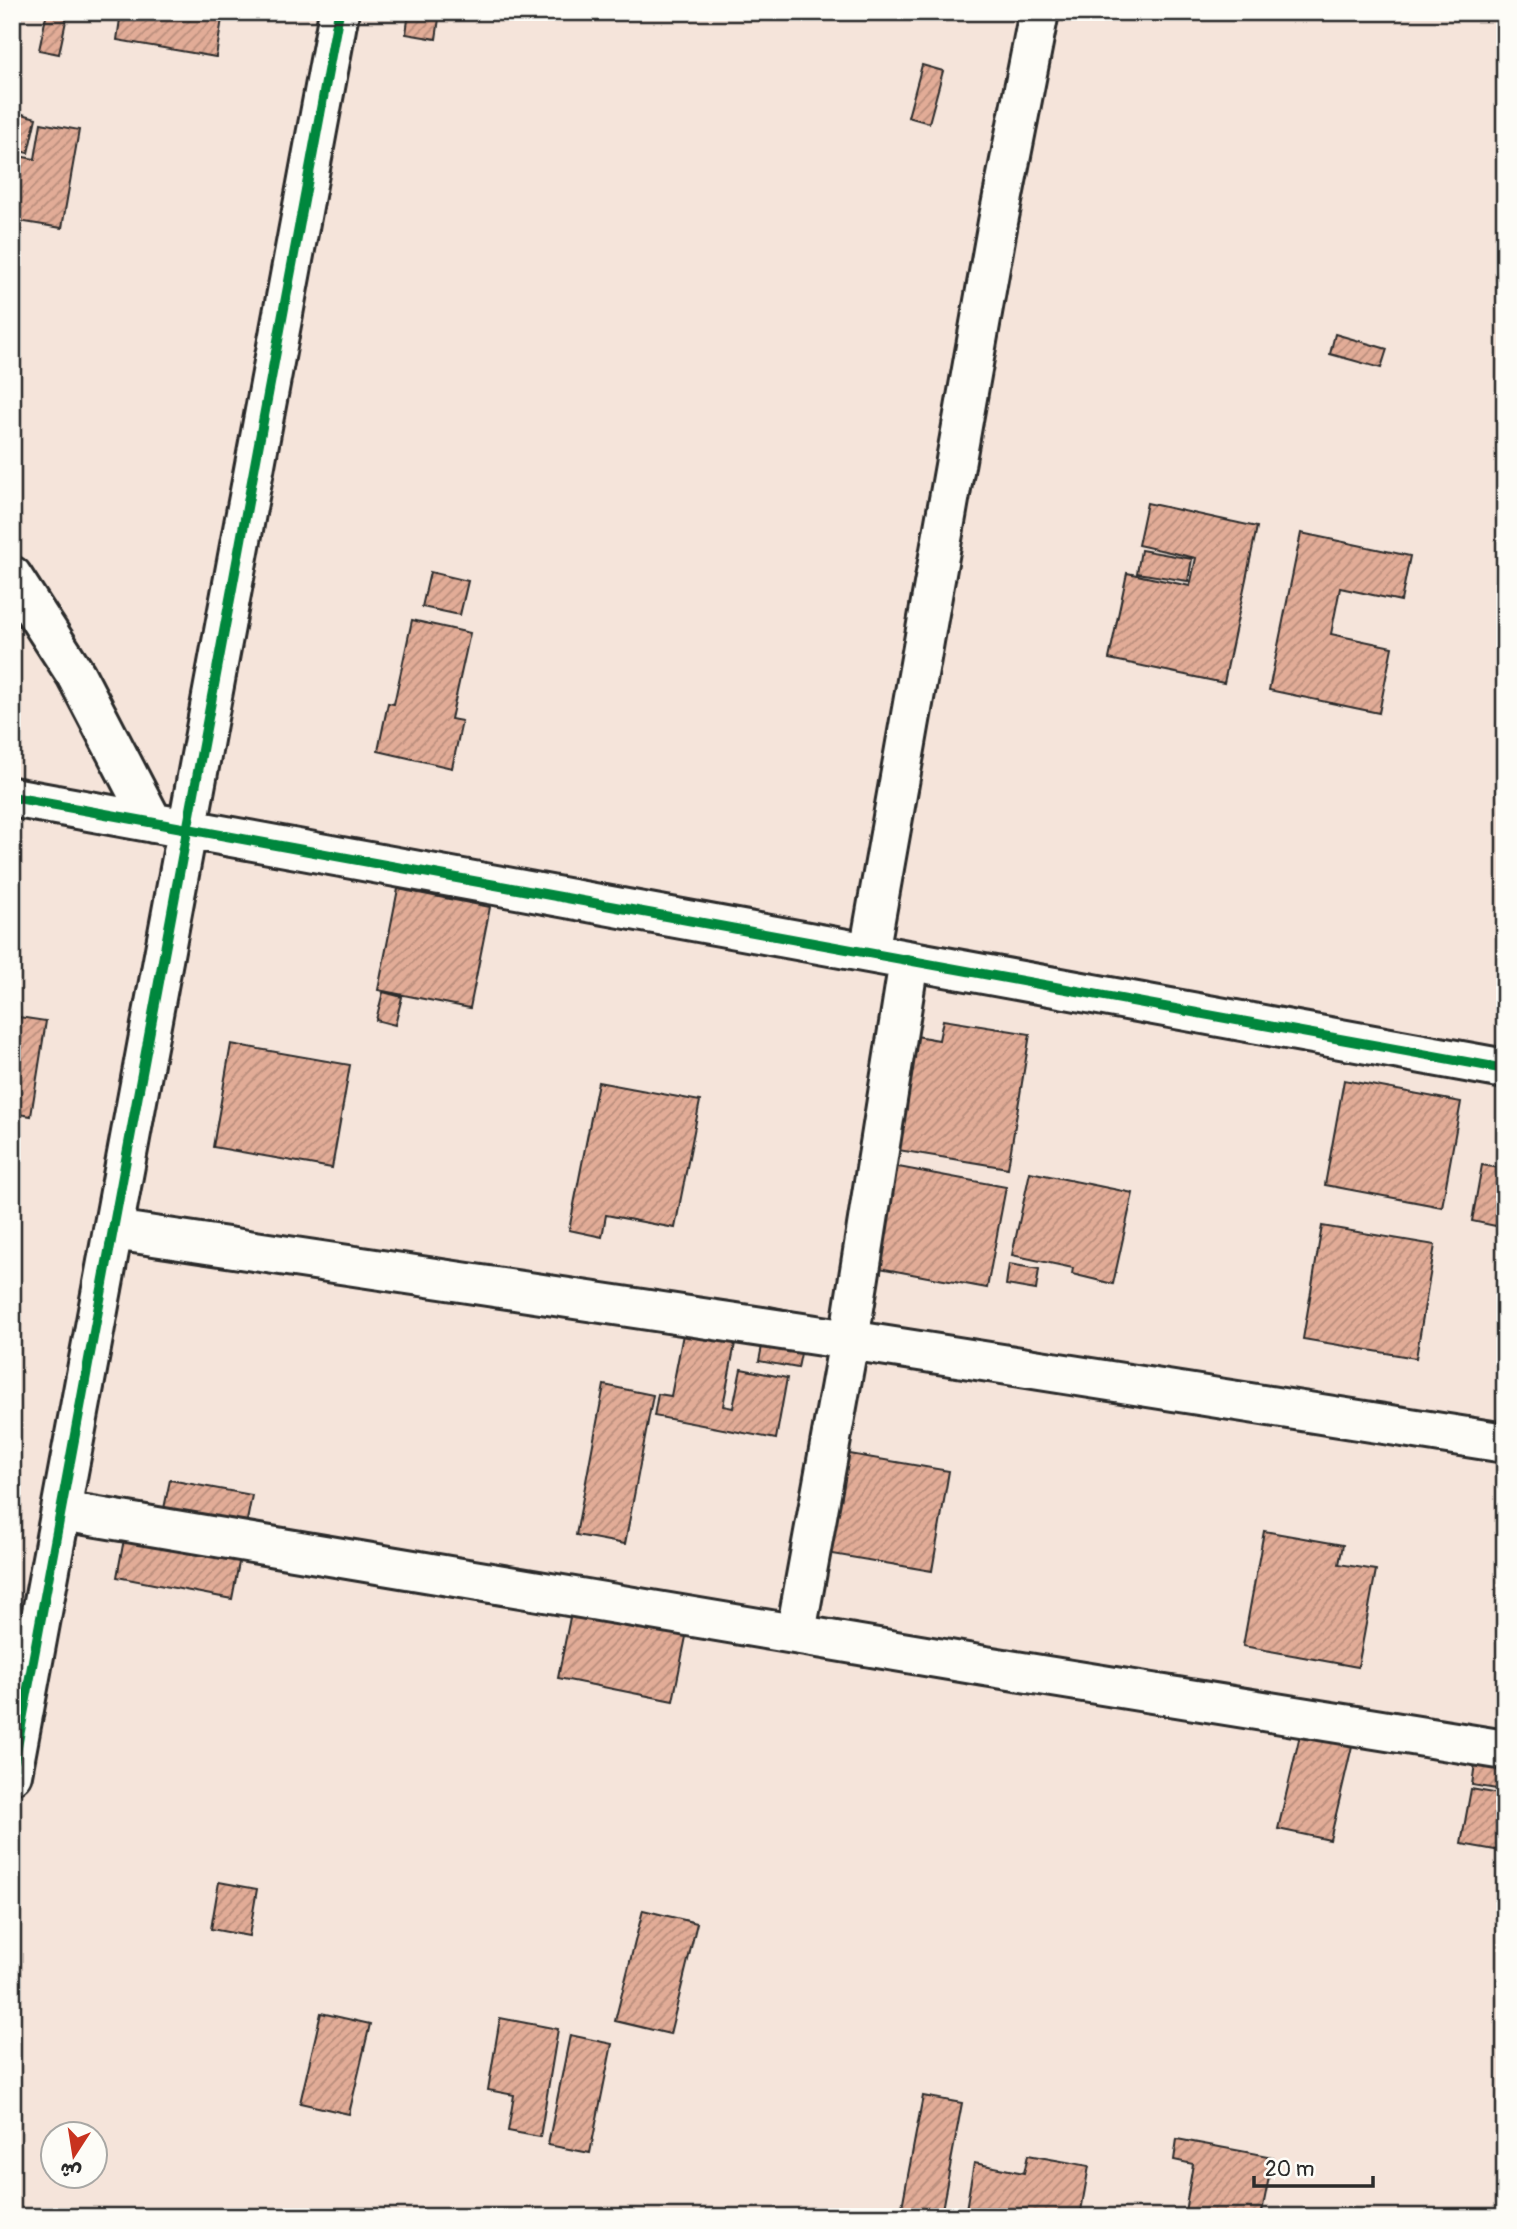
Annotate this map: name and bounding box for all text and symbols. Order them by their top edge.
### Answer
north arrow [38,2120,108,2190]
scale bar [1254,2145,1374,2189]
text: 20 m [1265,2156,1314,2183]
text: ش [58,2157,83,2185]

